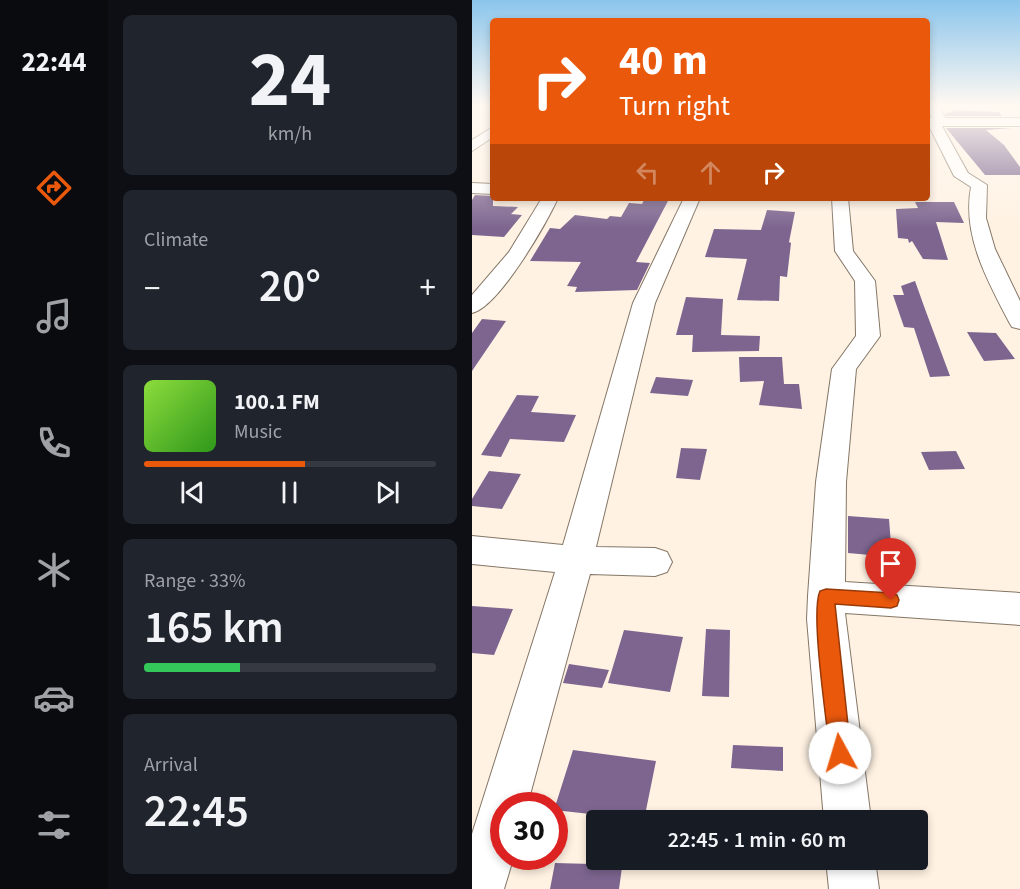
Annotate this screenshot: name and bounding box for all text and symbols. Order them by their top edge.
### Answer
text: 24 [249,25,331,136]
text: 40 m [619,31,708,91]
icon: right [520,42,598,120]
text: 22:44 [21,43,87,82]
text: Turn right [619,87,730,126]
text: km/h [268,120,312,148]
icon: left [631,156,664,189]
icon: ahead [694,156,727,189]
icon: right [757,156,790,189]
icon: directions [33,167,75,209]
text: Climate [144,226,208,254]
text: 20° [259,255,321,319]
text: − [144,265,160,312]
text: + [420,265,436,312]
icon: music [33,295,75,337]
text: 100.1 FM [234,386,320,418]
text: Music [234,418,282,446]
icon: phone [33,422,75,464]
icon: previous [176,476,209,509]
icon: pause [273,476,306,509]
icon: next [371,476,404,509]
pin [865,538,916,600]
icon: arrive [874,547,907,580]
icon: climate [33,549,75,591]
text: Range · 33% [144,567,245,595]
text: 165 km [144,596,284,660]
icon: car [33,677,75,719]
position arrow [808,721,872,785]
text: Arrival [144,751,198,779]
text: 22:45 [144,780,249,844]
speed limit sign: 30 [490,792,568,870]
icon: filters [33,804,75,846]
text: 22:45 · 1 min · 60 m [668,824,846,856]

